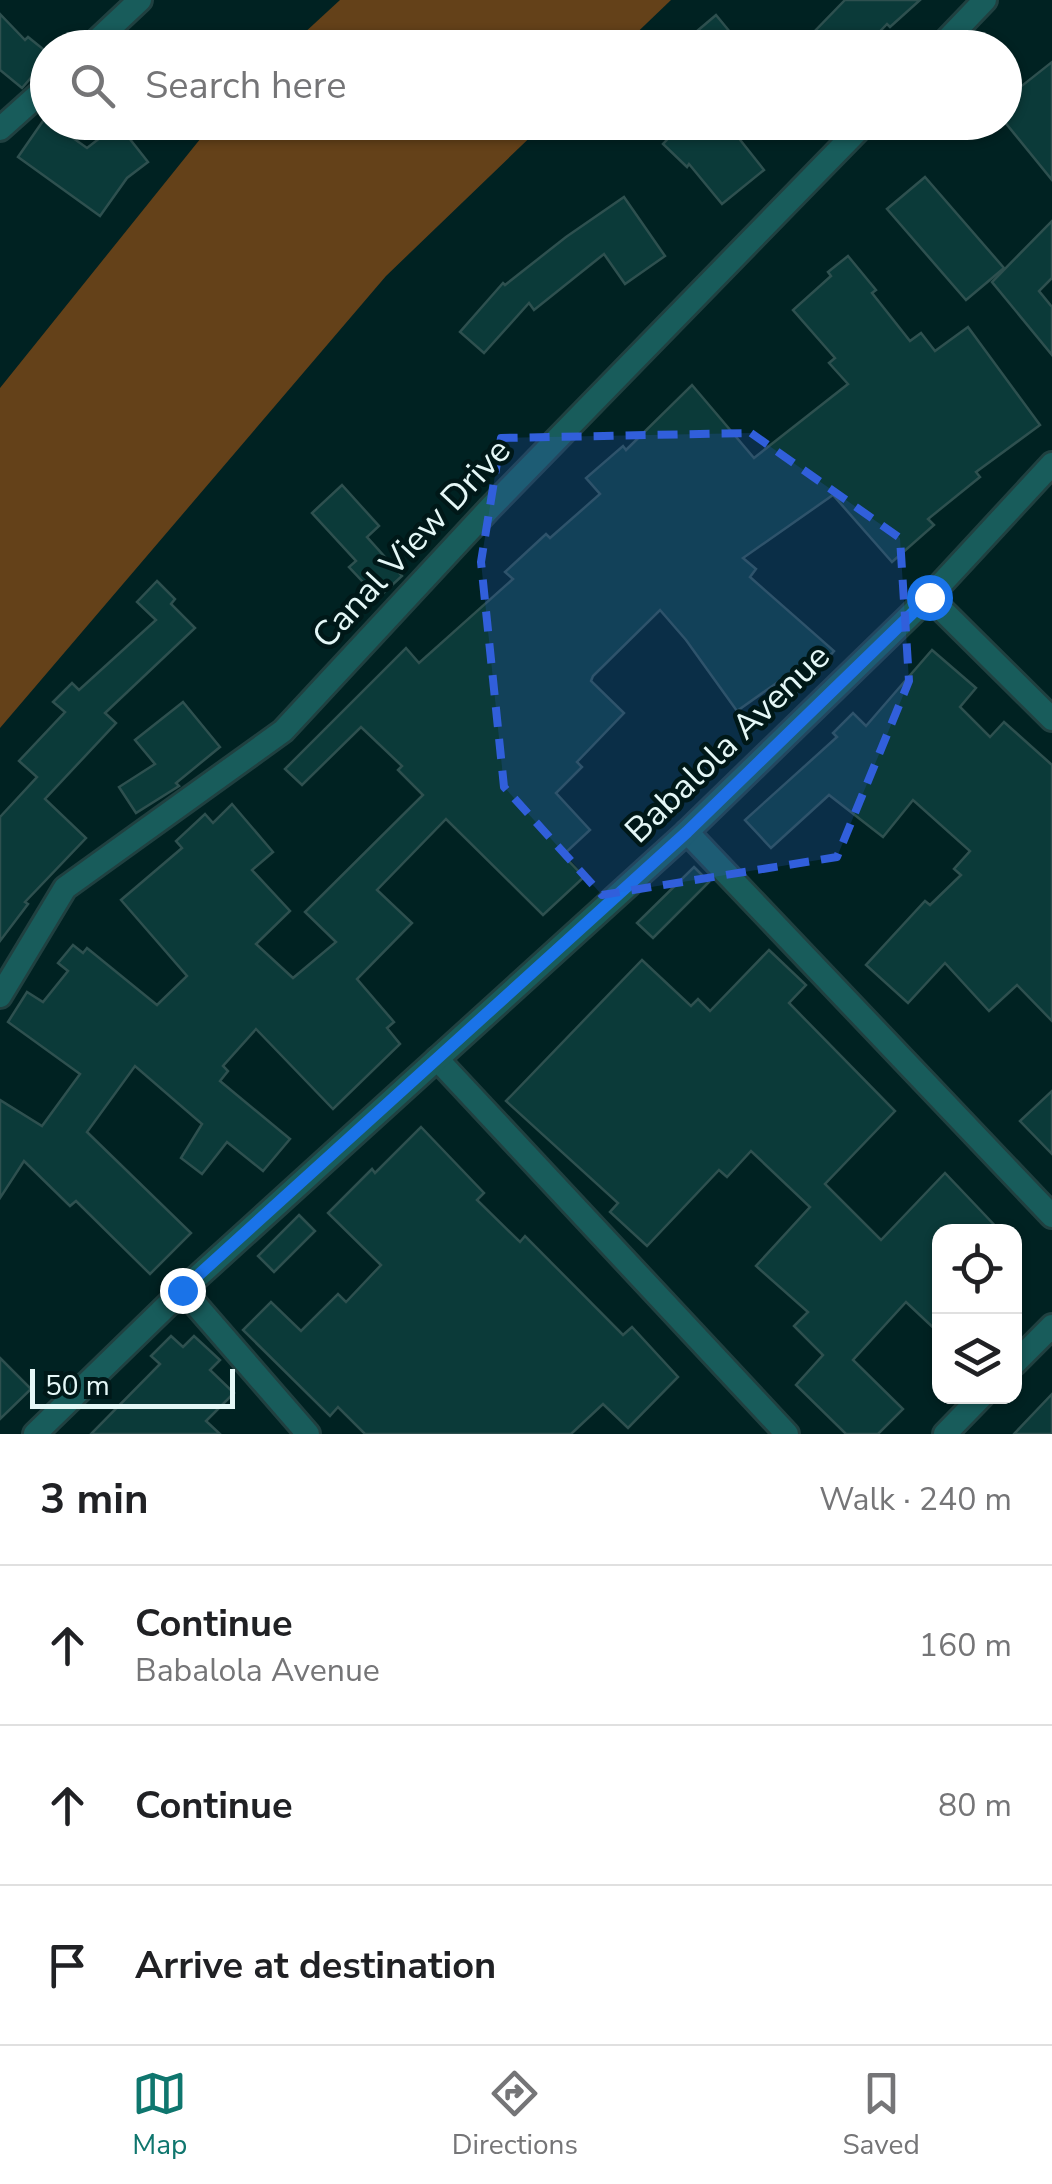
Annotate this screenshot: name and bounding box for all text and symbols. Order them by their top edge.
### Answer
search box [30,30,1022,140]
icon: search [65,58,120,113]
text: Search here [145,60,346,111]
street label: Canal View Drive [302,428,521,659]
route start [907,575,953,621]
street label: Babalola Avenue [615,633,840,853]
map controls [932,1224,1022,1404]
button: locate [932,1224,1022,1314]
route end [160,1268,206,1314]
button: layers [932,1314,1022,1404]
scale bar [30,1364,235,1408]
text: 50 m [45,1367,110,1405]
text: 3 min [40,1471,149,1528]
text: Walk · 240 m [819,1478,1012,1521]
text: Continue [135,1598,293,1649]
icon: ahead [40,1618,95,1673]
text: 160 m [919,1624,1012,1667]
text: Babalola Avenue [135,1649,380,1692]
icon: ahead [40,1778,95,1833]
text: Continue [135,1780,293,1831]
text: 80 m [938,1784,1012,1827]
icon: arrive [40,1938,95,1993]
text: Arrive at destination [135,1940,496,1991]
tab: Map [132,2066,187,2164]
tab: Directions [452,2066,578,2164]
tab: Saved [842,2066,920,2164]

